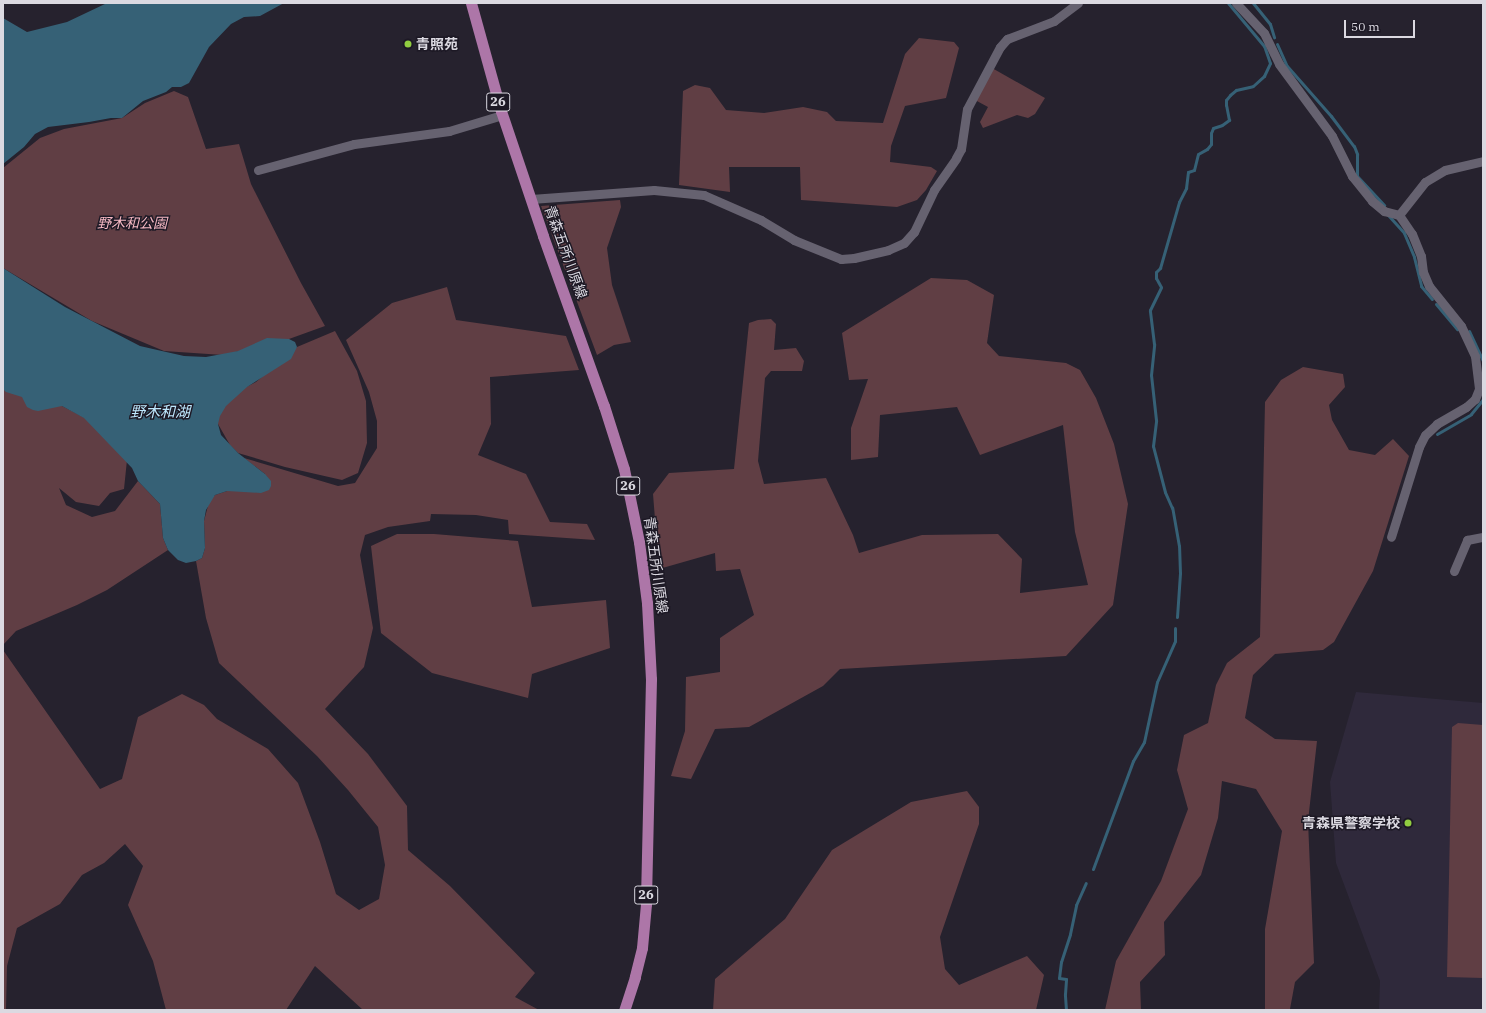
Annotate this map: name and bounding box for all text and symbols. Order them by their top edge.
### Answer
scale bar [1346,12,1417,38]
text: 50 m [1351,19,1380,34]
place label: 青照苑 [416,36,458,52]
marker: 青照苑 [403,39,413,49]
road number: 26 [486,91,510,113]
street label: 青森五所川原線 [541,203,591,301]
park label: 野木和公園 [97,215,167,231]
water label: 野木和湖 [130,403,190,421]
road number: 26 [616,475,640,497]
street label: 青森五所川原線 [641,515,671,615]
place label: 青森県警察学校 [1302,815,1400,831]
marker: 青森県警察学校 [1403,818,1413,828]
road number: 26 [634,884,658,906]

